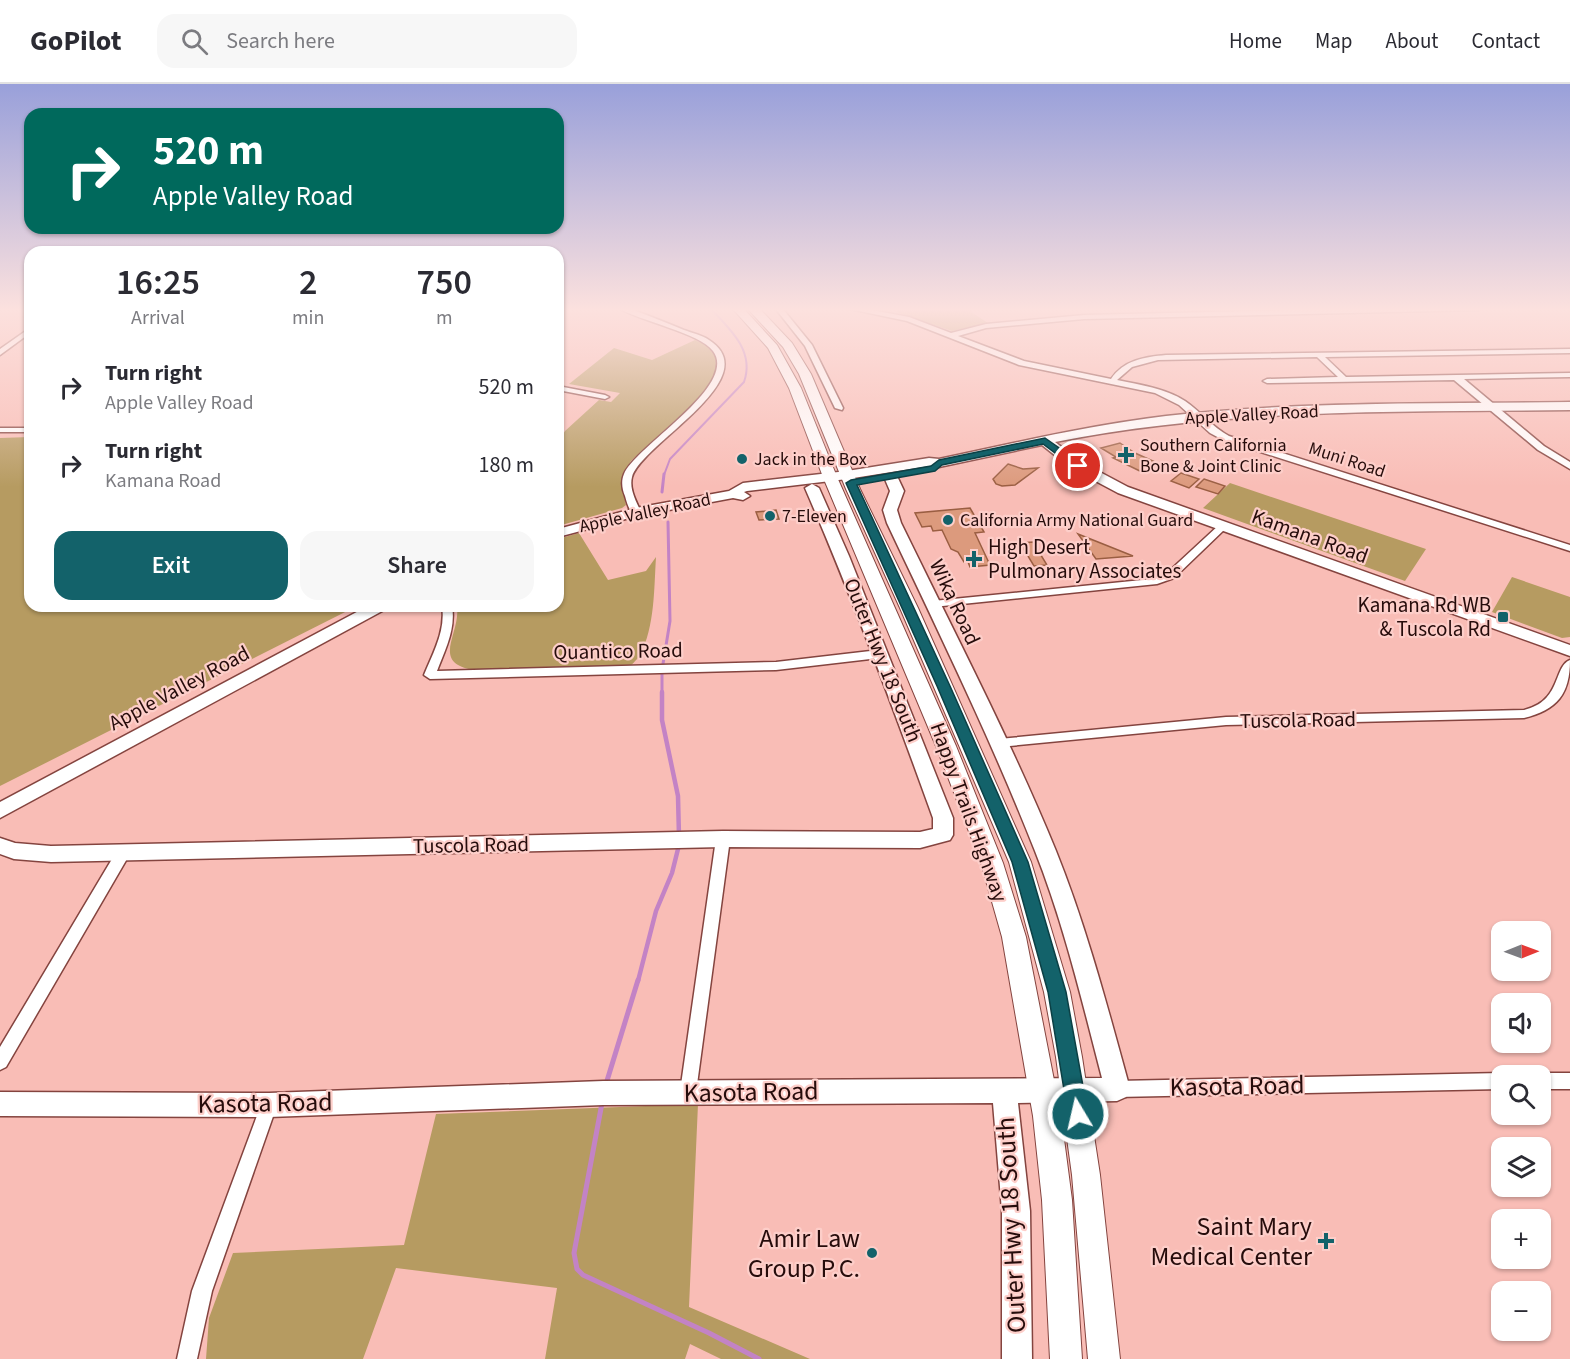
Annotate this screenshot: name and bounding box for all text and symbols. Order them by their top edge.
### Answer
search box [157,14,577,68]
text: GoPilot [30,21,121,61]
icon: search [178,25,211,58]
text: Search here [226,25,335,57]
text: Home [1229,26,1282,56]
text: Map [1315,26,1353,56]
text: About [1386,26,1438,56]
text: Contact [1471,26,1540,56]
text: 520 m [153,121,264,181]
icon: right [54,132,132,210]
text: Apple Valley Road [153,177,353,216]
text: 16:25 [116,257,200,308]
text: 2 [299,257,317,308]
text: 750 [416,257,472,308]
text: Arrival [131,304,185,332]
text: min [292,304,324,332]
text: m [436,304,452,332]
text: Turn right [105,357,202,389]
icon: right [54,371,87,404]
text: 520 m [479,371,534,403]
text: Apple Valley Road [105,389,254,417]
street label: Apple Valley Road [1185,399,1319,431]
place label: Southern California Bone & Joint Clinic [1140,433,1286,479]
text: Turn right [105,435,202,467]
street label: Muni Road [1305,436,1389,484]
pin [1052,440,1103,491]
marker: Southern California Bone & Joint Clinic [1117,446,1135,464]
place label: Jack in the Box [754,447,867,472]
icon: right [54,449,87,482]
text: 180 m [479,449,534,481]
icon: arrive [1061,449,1094,482]
marker: Jack in the Box [735,452,749,466]
text: Kamana Road [105,467,221,495]
street label: Apple Valley Road [577,487,713,539]
street label: Kamana Road [1248,501,1372,571]
place label: 7-Eleven [782,504,847,529]
place label: California Army National Guard [960,508,1193,533]
marker: 7-Eleven [763,509,777,523]
marker: California Army National Guard [941,513,955,527]
button: Exit [54,531,288,600]
button: Share [300,531,534,600]
place label: High Desert Pulmonary Associates [988,532,1181,586]
marker: High Desert Pulmonary Associates [965,550,983,568]
street label: Wika Road [922,554,988,650]
street label: Outer Hwy 18 South [836,573,930,747]
place label: Kamana Rd WB & Tuscola Rd [1358,590,1491,644]
marker: Kamana Rd WB & Tuscola Rd [1496,610,1510,624]
street label: Quantico Road [553,635,683,667]
street label: Apple Valley Road [103,638,255,738]
street label: Tuscola Road [1240,704,1356,736]
street label: Happy Trails Highway [923,718,1015,906]
street label: Tuscola Road [413,829,529,861]
north arrow [1491,921,1551,981]
map controls [1491,921,1551,1341]
button: sound [1491,993,1551,1053]
button: search [1491,1065,1551,1125]
street label: Kasota Road [1169,1066,1305,1106]
street label: Kasota Road [683,1072,819,1112]
position arrow [1046,1082,1110,1146]
street label: Kasota Road [197,1083,333,1123]
street label: Outer Hwy 18 South [987,1116,1035,1334]
button: layers [1491,1137,1551,1197]
place label: Saint Mary Medical Center [1151,1208,1313,1275]
button: + [1491,1209,1551,1269]
place label: Amir Law Group P.C. [748,1220,860,1287]
marker: Saint Mary Medical Center [1317,1232,1335,1250]
marker: Amir Law Group P.C. [865,1246,879,1260]
button: − [1491,1281,1551,1341]

